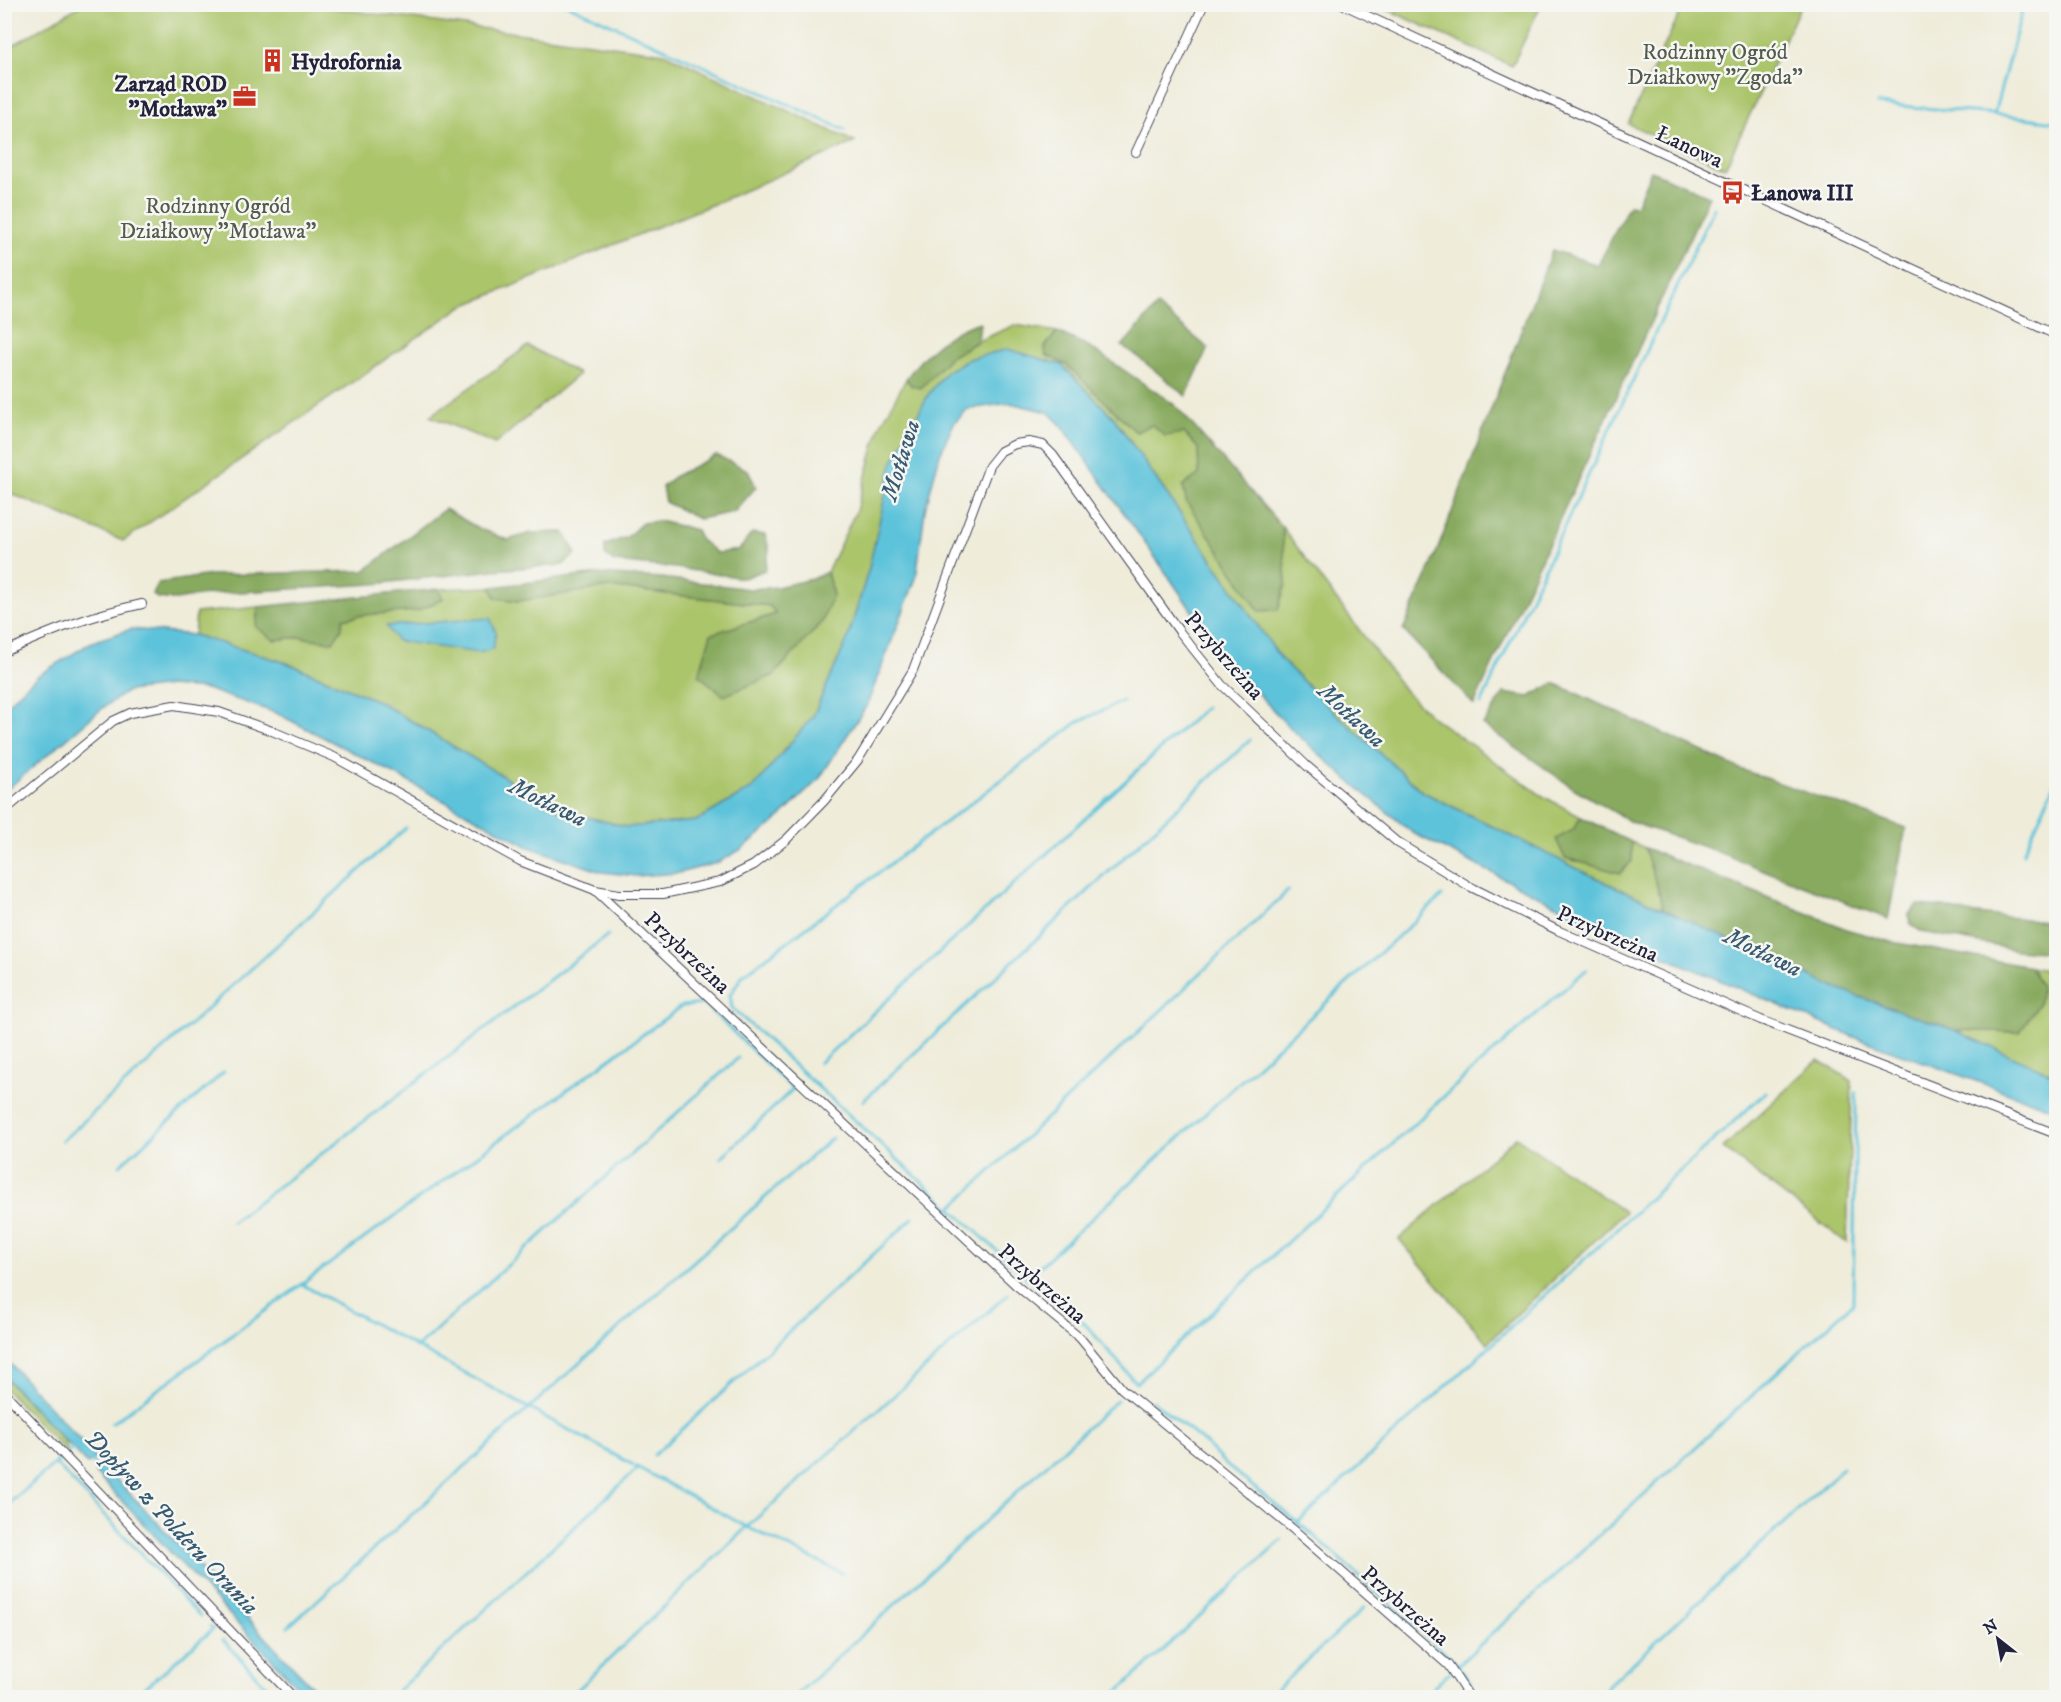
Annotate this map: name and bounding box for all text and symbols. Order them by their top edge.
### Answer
park label: Rodzinny Ogród Działkowy "Zgoda" [1627,39,1803,91]
building icon: Hydrofornia [260,48,286,74]
place label: Hydrofornia [291,49,402,76]
place label: Zarząd ROD "Motława" [115,71,227,123]
office icon: Zarząd ROD "Motława" [232,83,258,109]
street label: Łanowa [1652,120,1728,175]
bus stop icon: Łanowa III [1720,179,1746,205]
place label: Łanowa III [1751,180,1854,207]
park label: Rodzinny Ogród Działkowy "Motława" [120,193,316,245]
water label: Motława [874,416,927,506]
street label: Przybrzeżna [1178,606,1270,706]
water label: Motława [1309,675,1392,755]
water label: Motława [502,770,591,834]
street label: Przybrzeżna [1552,900,1663,969]
street label: Przybrzeżna [638,906,736,1000]
water label: Motława [1717,920,1806,984]
street label: Przybrzeżna [992,1238,1092,1330]
water label: Dopływ z Polderu Orunia [78,1424,265,1622]
street label: Przybrzeżna [1355,1560,1455,1652]
north arrow [1968,1609,2028,1669]
text: N [1980,1615,2002,1639]

